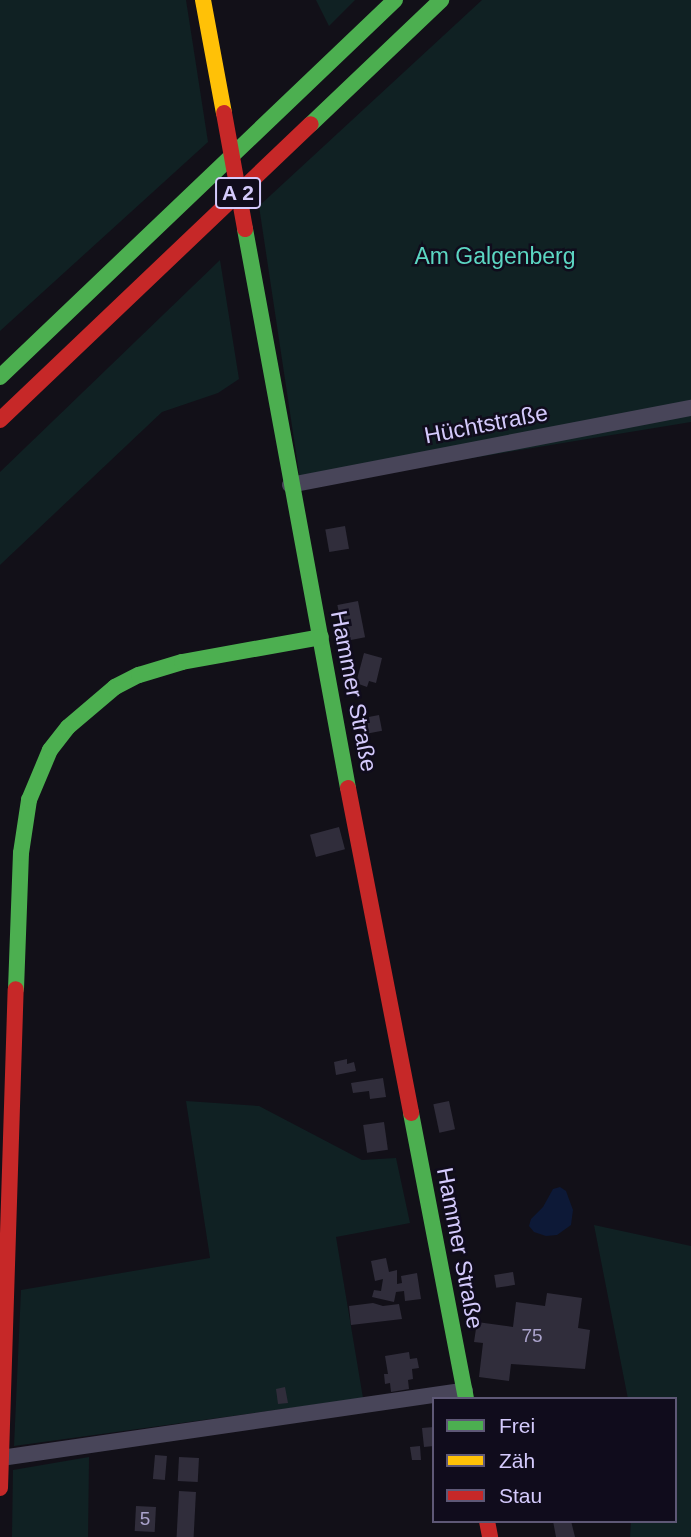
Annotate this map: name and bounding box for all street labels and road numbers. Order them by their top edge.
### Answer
road number: A 2 [214,176,262,210]
street label: Hüchtstraße [422,399,550,449]
street label: Hammer Straße [325,608,383,774]
street label: Hammer Straße [431,1165,489,1331]

